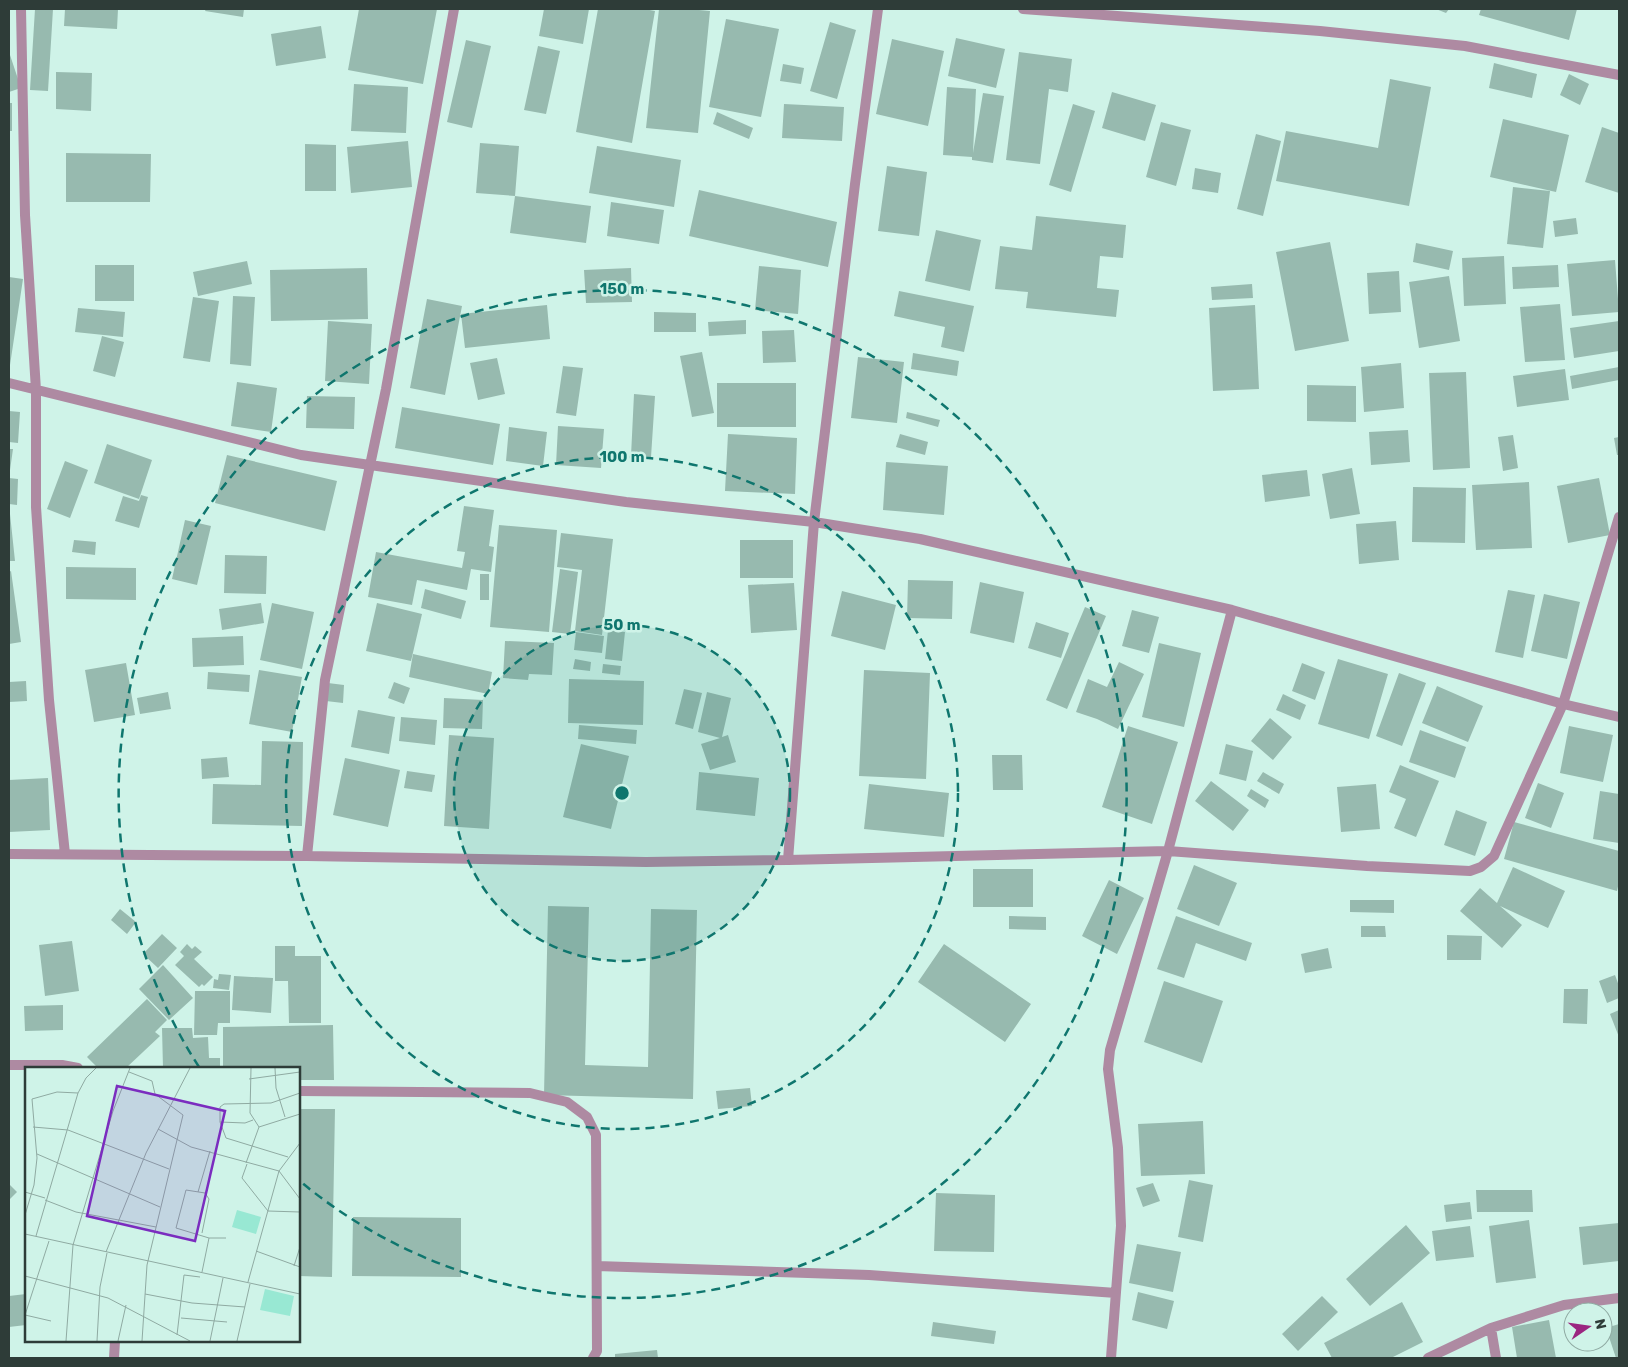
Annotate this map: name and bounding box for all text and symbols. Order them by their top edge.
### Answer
text: 150 m [600,280,644,298]
text: 100 m [600,448,644,466]
text: 50 m [604,616,640,634]
centre of rings [613,784,631,802]
inset map [25,1067,300,1342]
north arrow [1563,1302,1613,1352]
text: N [1591,1317,1610,1331]

